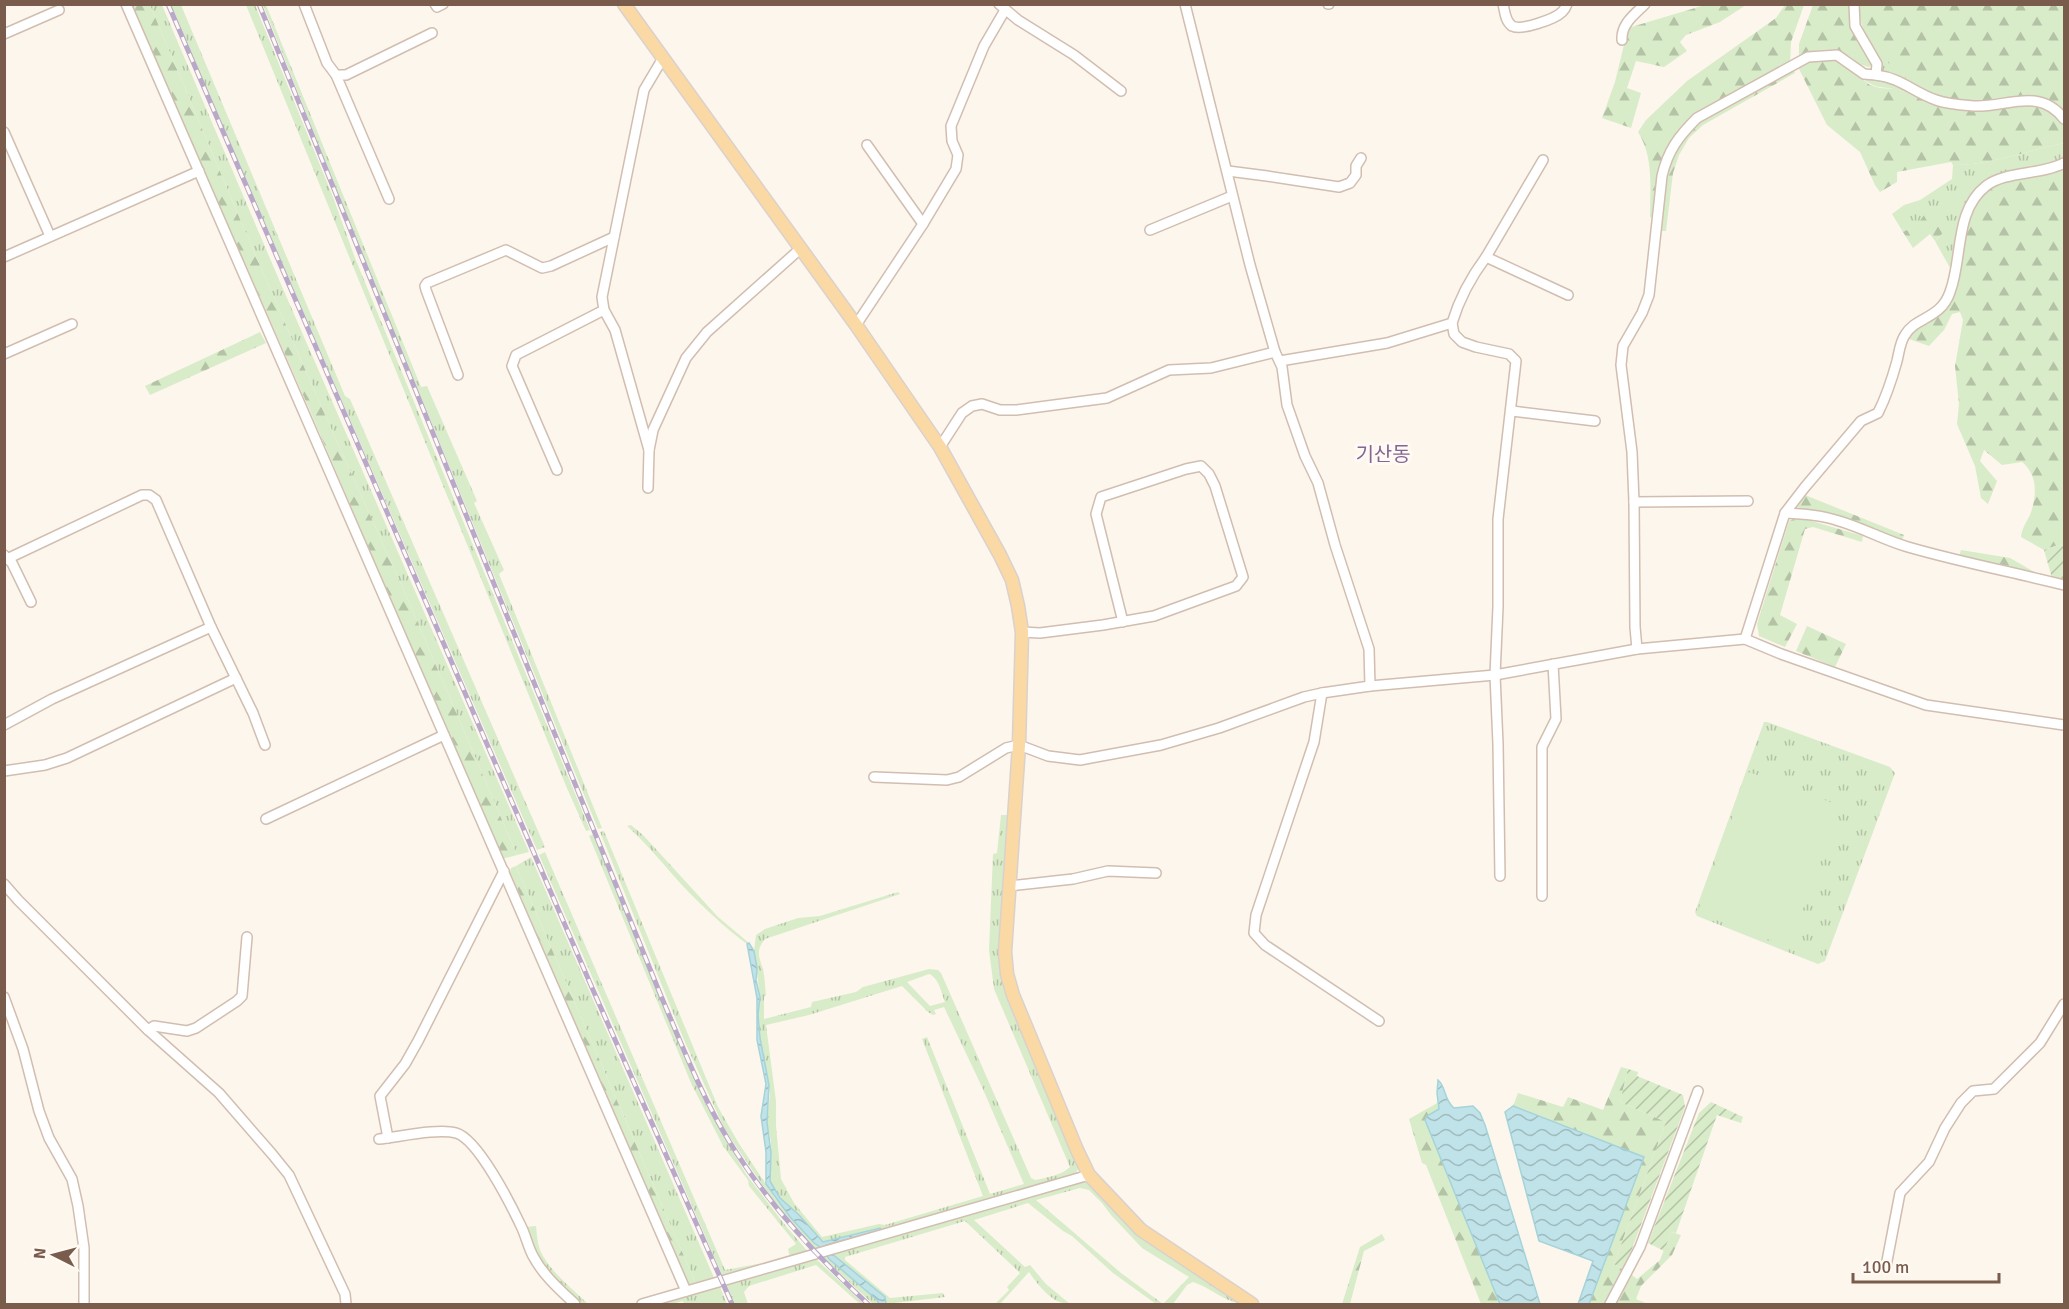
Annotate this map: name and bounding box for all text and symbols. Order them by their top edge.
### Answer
district label: 기산동 [1355,442,1411,467]
north arrow [24,1225,84,1285]
scale bar [1853,1246,1998,1284]
text: N [30,1247,51,1260]
text: 100 m [1862,1256,1909,1278]

